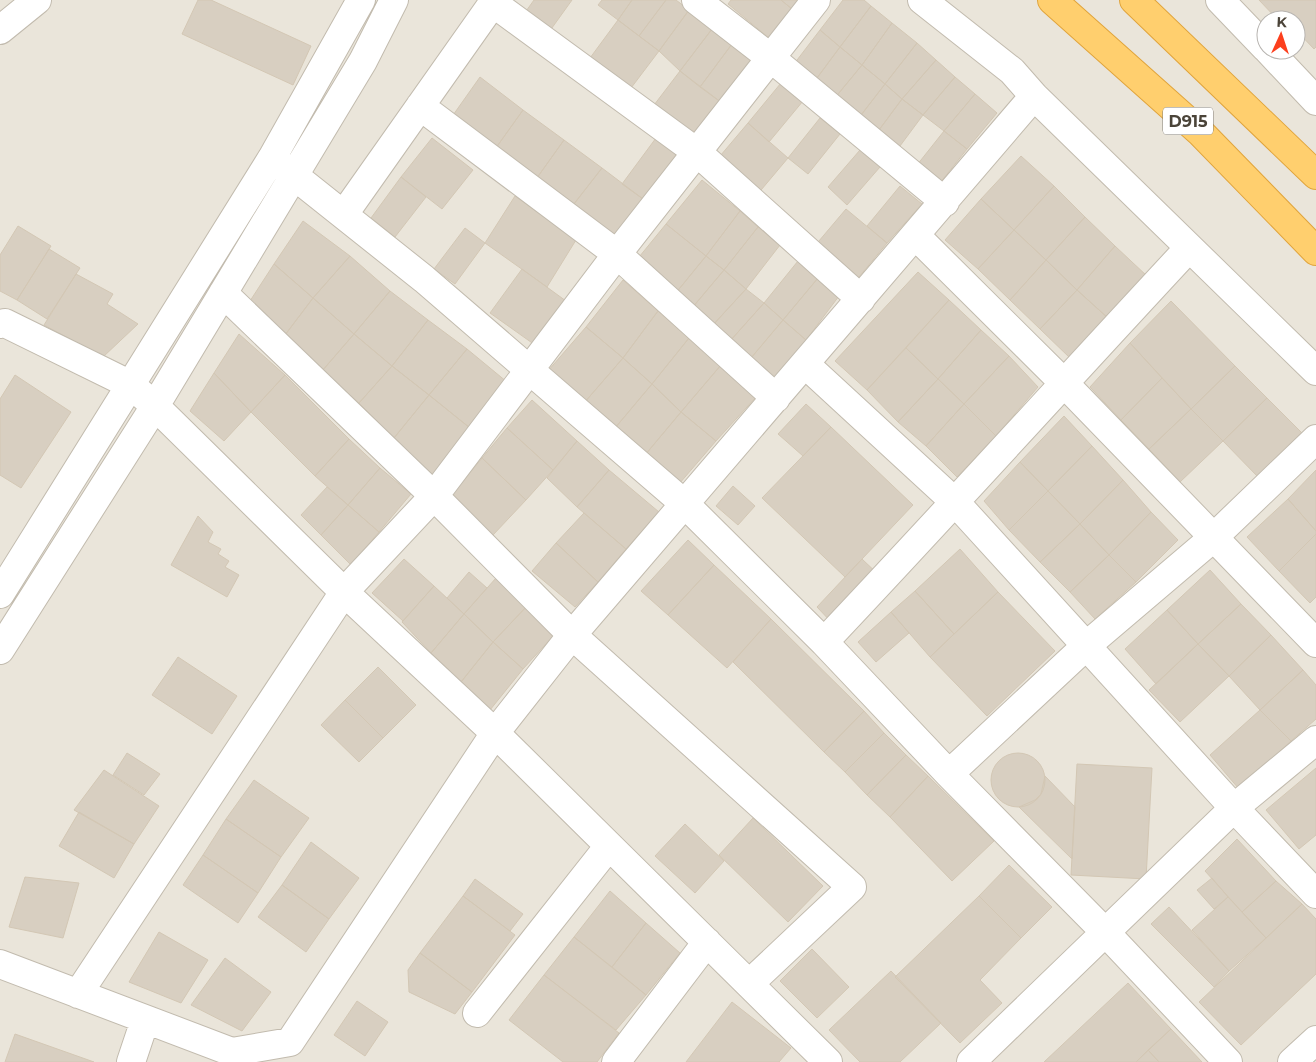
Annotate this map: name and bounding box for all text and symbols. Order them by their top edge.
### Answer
north arrow [1256,10,1306,60]
text: K [1276,13,1288,31]
road number: D915 [1163,108,1213,134]

